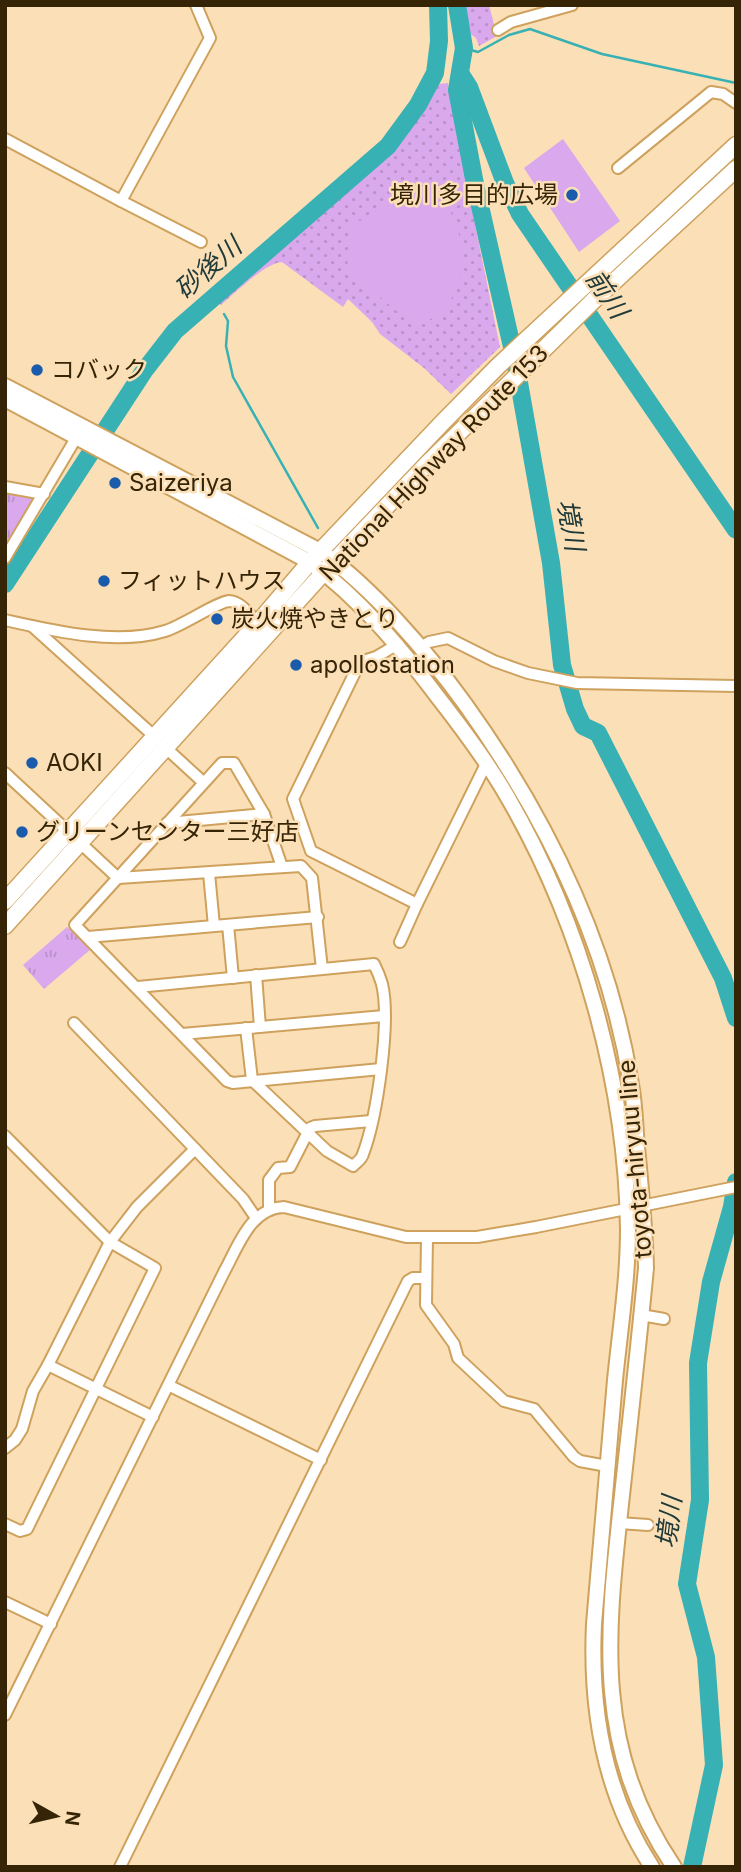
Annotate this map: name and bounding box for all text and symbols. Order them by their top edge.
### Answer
place label: 境川多目的広場 [390,180,558,209]
marker: 境川多目的広場 [564,187,580,203]
water label: 砂後川 [168,228,250,305]
water label: 前川 [580,263,636,326]
street label: National Highway Route 153 [313,339,554,587]
place label: コバック [51,355,147,384]
marker: コバック [29,362,45,378]
place label: Saizeriya [129,468,233,497]
marker: Saizeriya [107,475,123,491]
water label: 境川 [552,497,592,556]
place label: フィットハウス [118,566,286,595]
marker: フィットハウス [96,573,112,589]
place label: 炭火焼やきとり [231,604,399,633]
marker: 炭火焼やきとり [209,611,225,627]
place label: apollostation [310,650,455,679]
marker: apollostation [288,657,304,673]
place label: AOKI [46,748,103,777]
marker: AOKI [24,755,40,771]
place label: グリーンセンター三好店 [36,817,299,846]
marker: グリーンセンター三好店 [14,824,30,840]
street label: toyota-hiryuu line [611,1059,658,1260]
water label: 境川 [650,1491,687,1550]
north arrow [21,1781,91,1851]
text: N [60,1810,85,1827]

